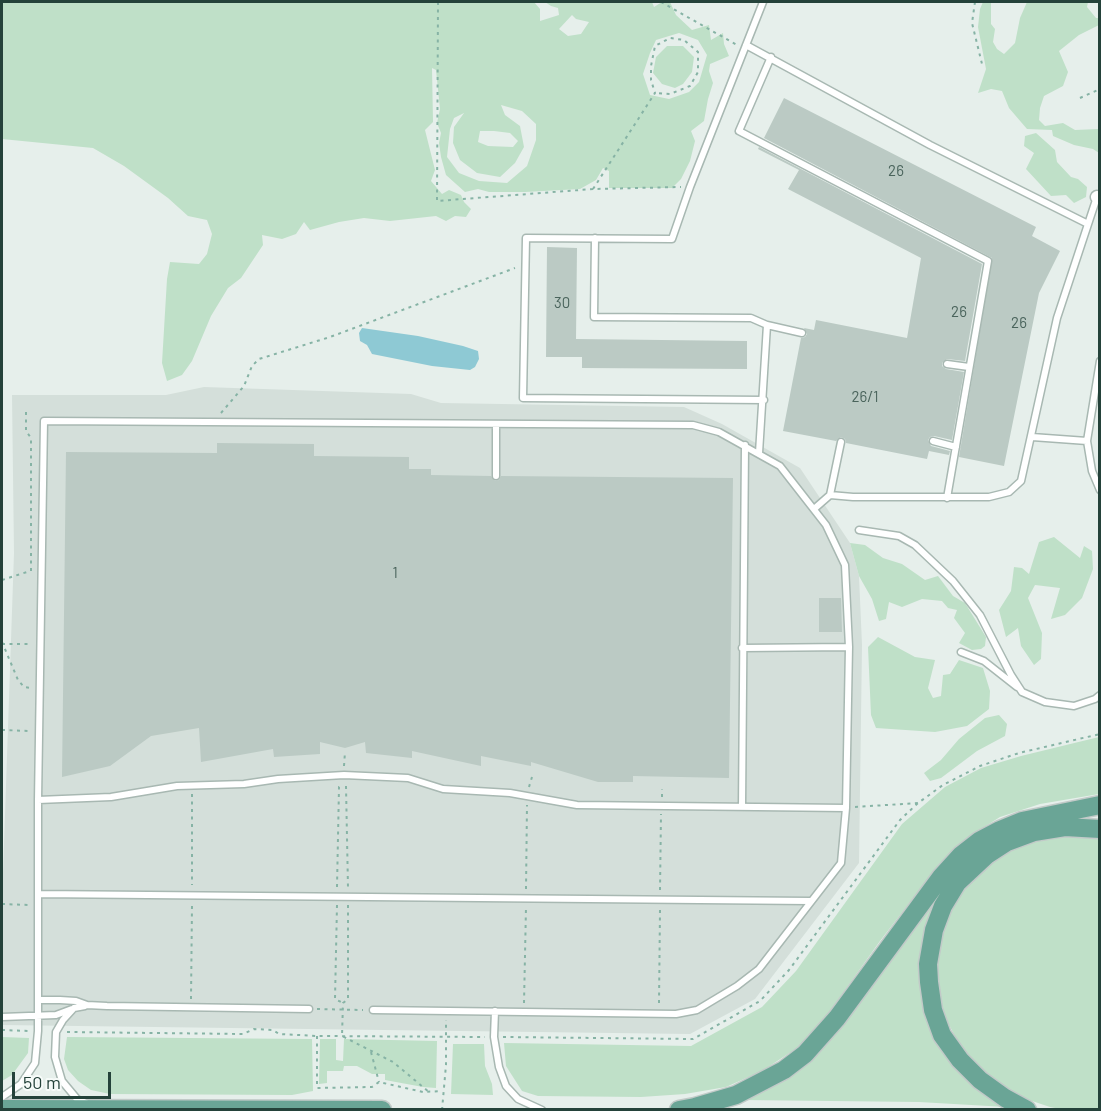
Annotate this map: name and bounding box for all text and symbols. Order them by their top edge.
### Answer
house number: 26 [888,162,904,180]
house number: 30 [554,294,570,312]
house number: 26 [951,303,967,321]
house number: 26 [1011,314,1027,332]
house number: 26/1 [851,388,879,406]
house number: 1 [392,564,398,582]
scale bar [15,1060,114,1098]
text: 50 m [23,1071,61,1093]

